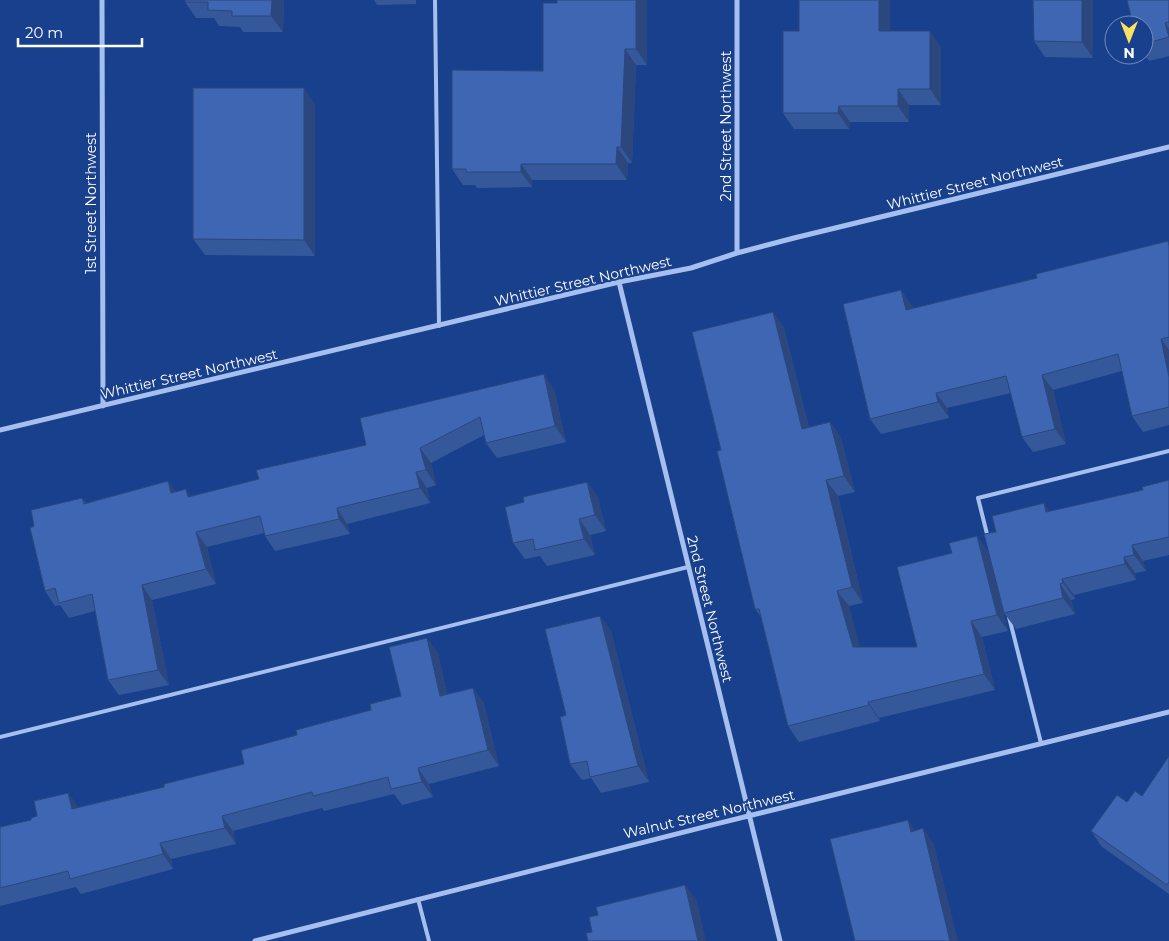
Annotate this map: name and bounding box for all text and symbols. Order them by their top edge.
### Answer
scale bar [18,15,141,47]
north arrow [1104,15,1154,65]
text: 20 m [25,23,63,42]
text: N [1123,44,1135,62]
street label: 2nd Street Northwest [717,50,735,201]
street label: 1st Street Northwest [82,132,100,274]
street label: Whittier Street Northwest [885,152,1065,214]
street label: Whittier Street Northwest [493,252,674,310]
street label: Whittier Street Northwest [99,345,280,403]
street label: 2nd Street Northwest [683,534,737,685]
street label: Walnut Street Northwest [622,785,797,842]

